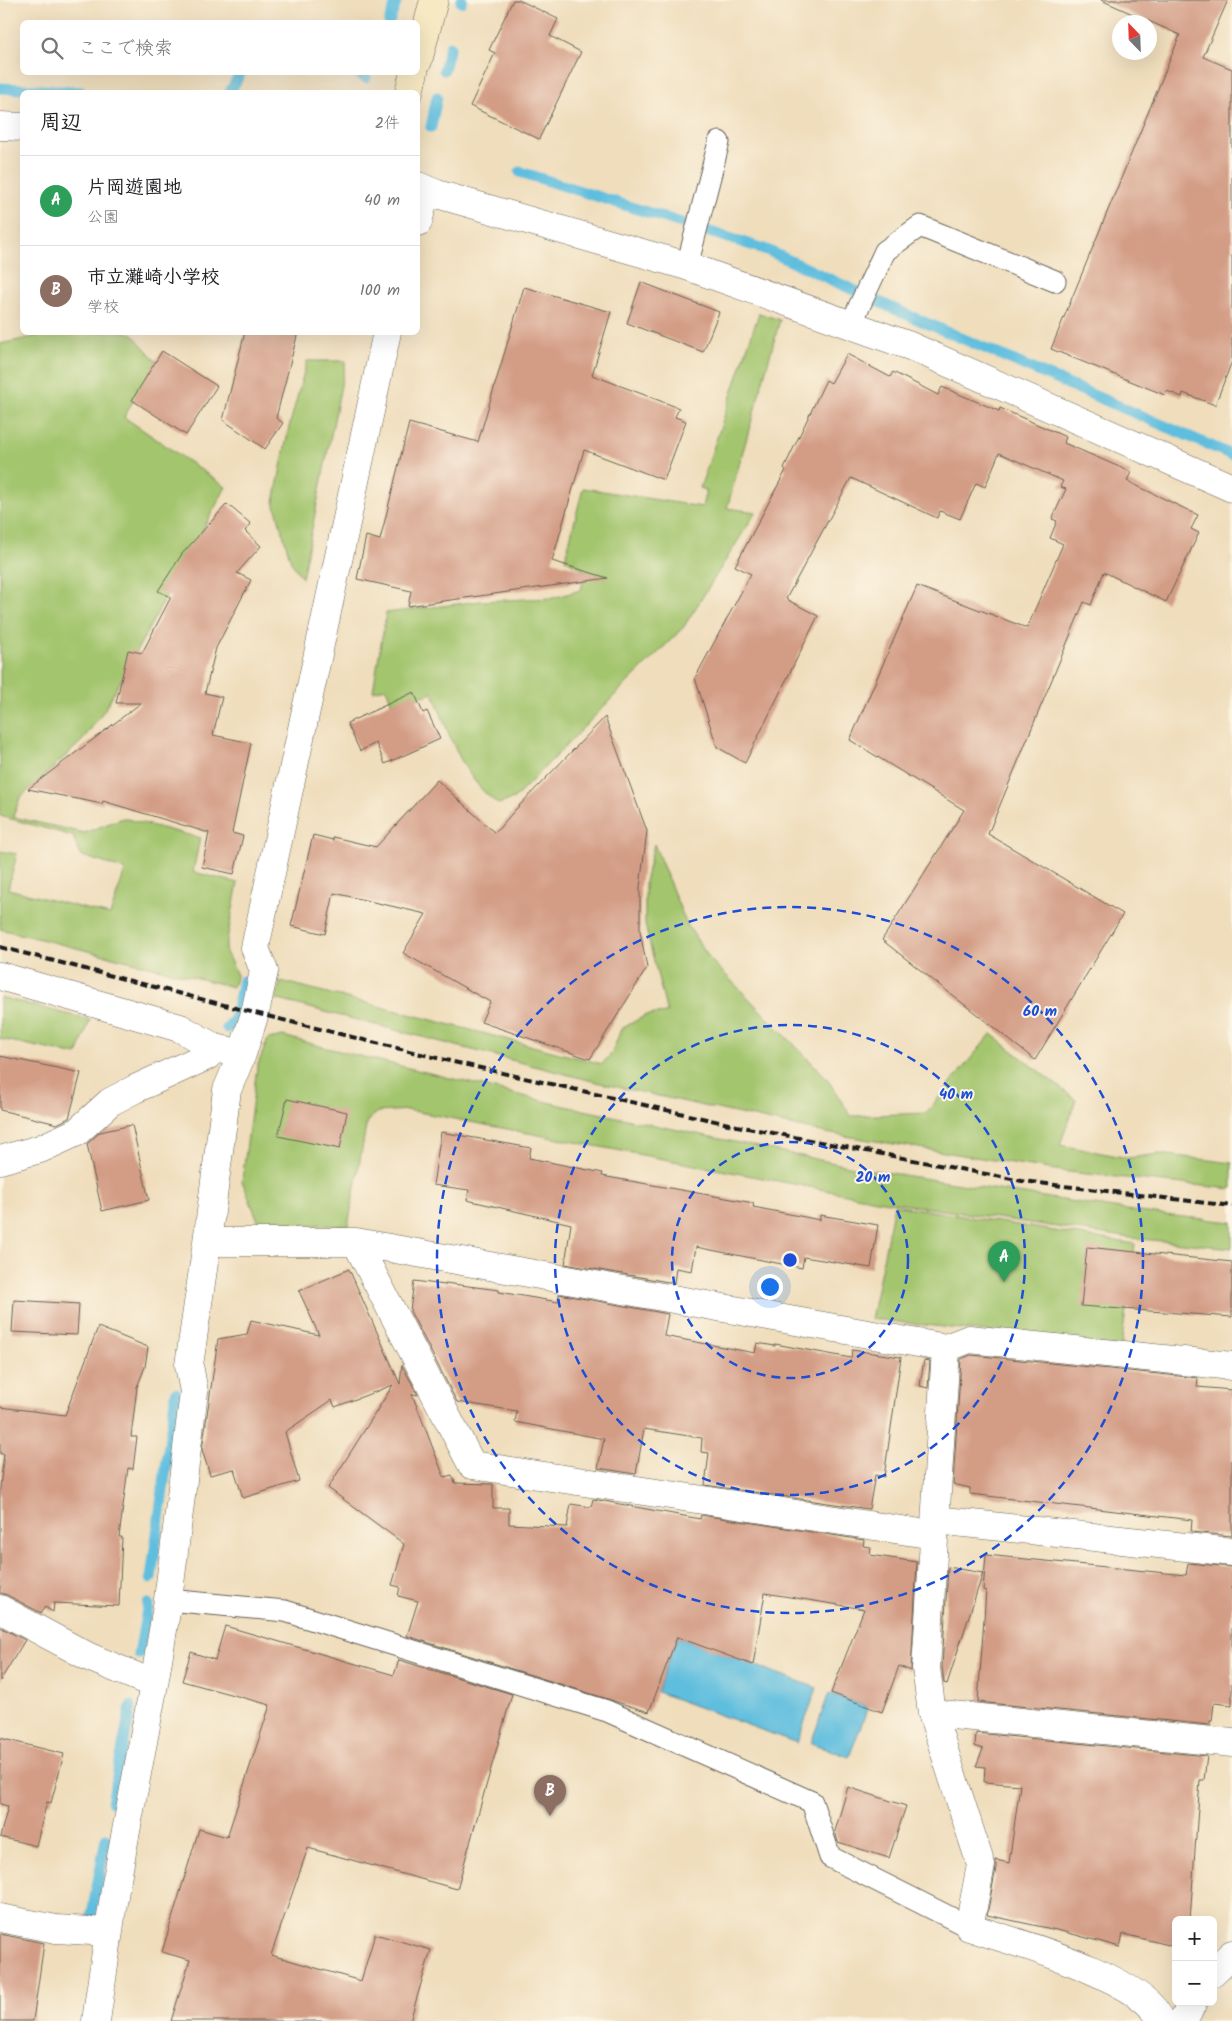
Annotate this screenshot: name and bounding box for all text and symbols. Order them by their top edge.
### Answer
north arrow [1112,15,1157,60]
search box [20,20,420,75]
icon: search [38,34,66,62]
text: ここで検索 [78,34,173,64]
text: 周辺 [40,107,82,140]
text: 2件 [375,111,400,136]
text: 片岡遊園地 [87,173,182,203]
text: A [51,188,61,213]
text: 40 m [364,188,400,213]
text: 公園 [87,205,119,230]
text: 市立灘崎小学校 [87,263,220,293]
text: B [51,278,61,303]
text: 100 m [360,278,400,303]
text: 学校 [87,295,119,320]
text: 60 m [1023,1000,1057,1024]
text: 40 m [939,1083,973,1107]
text: 20 m [856,1166,890,1190]
pin: A [988,1241,1020,1282]
centre of rings [781,1251,799,1269]
your location [757,1274,783,1300]
pin: B [534,1775,566,1816]
map controls [1172,1916,1217,2006]
button: + [1172,1916,1217,1961]
button: − [1172,1961,1217,2006]

